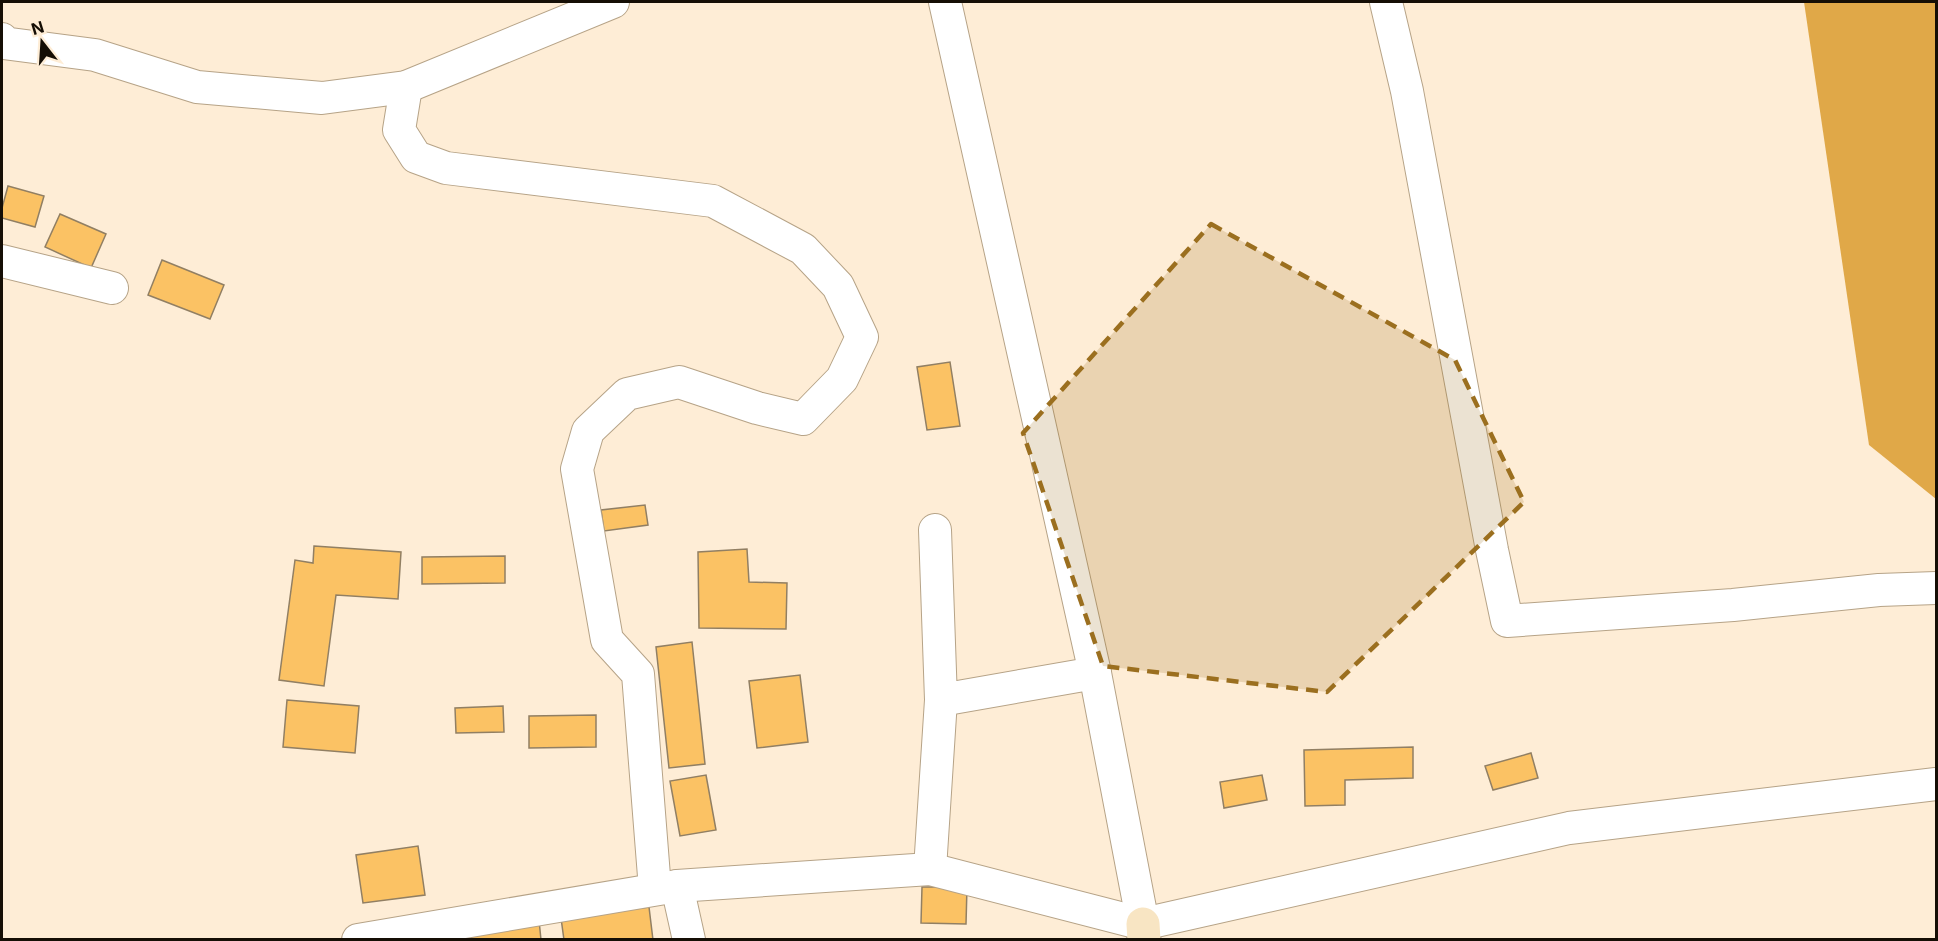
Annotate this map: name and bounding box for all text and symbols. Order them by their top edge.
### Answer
north arrow [12,12,72,72]
text: N [29,16,46,39]

